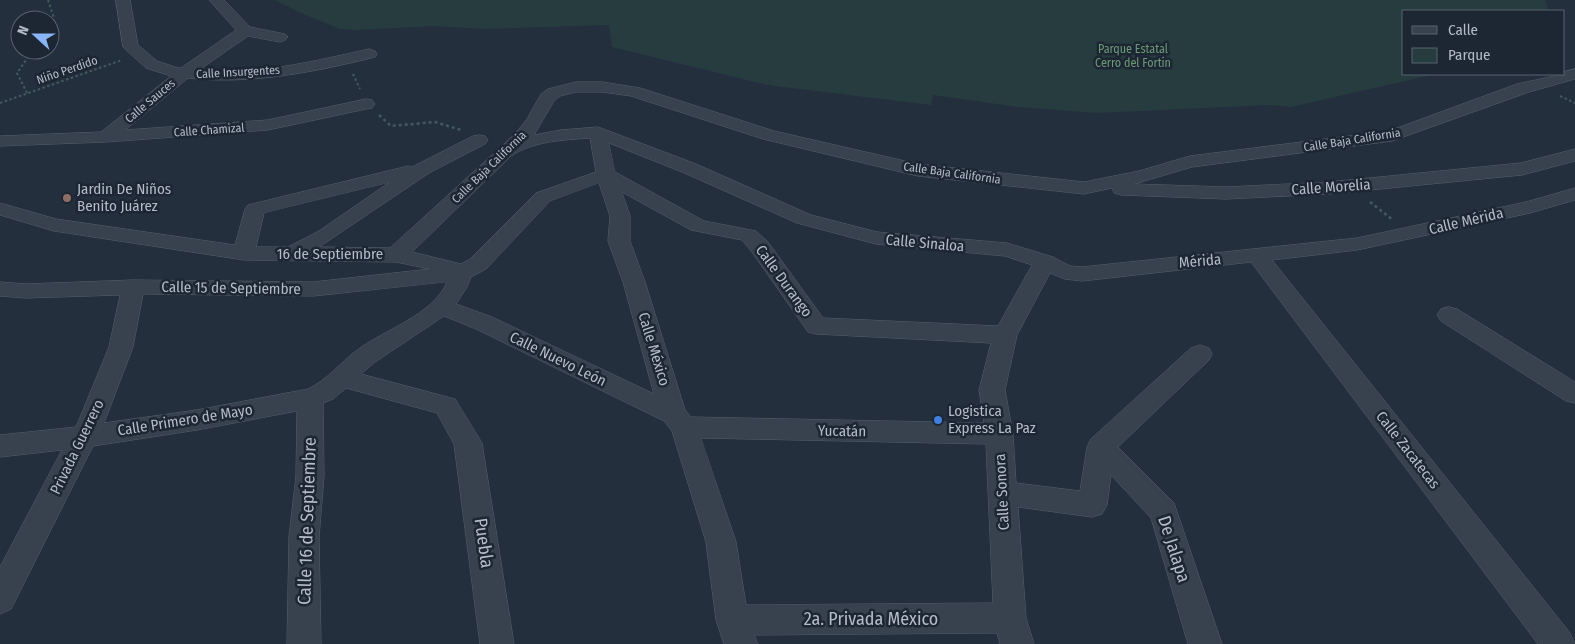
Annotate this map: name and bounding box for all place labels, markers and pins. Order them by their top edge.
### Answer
place label: Jardin De Niños Benito Juárez [77,180,171,215]
marker: Jardin De Niños Benito Juárez [61,192,73,204]
place label: Logistica Express La Paz [948,402,1036,437]
marker: Logistica Express La Paz [932,414,944,426]

